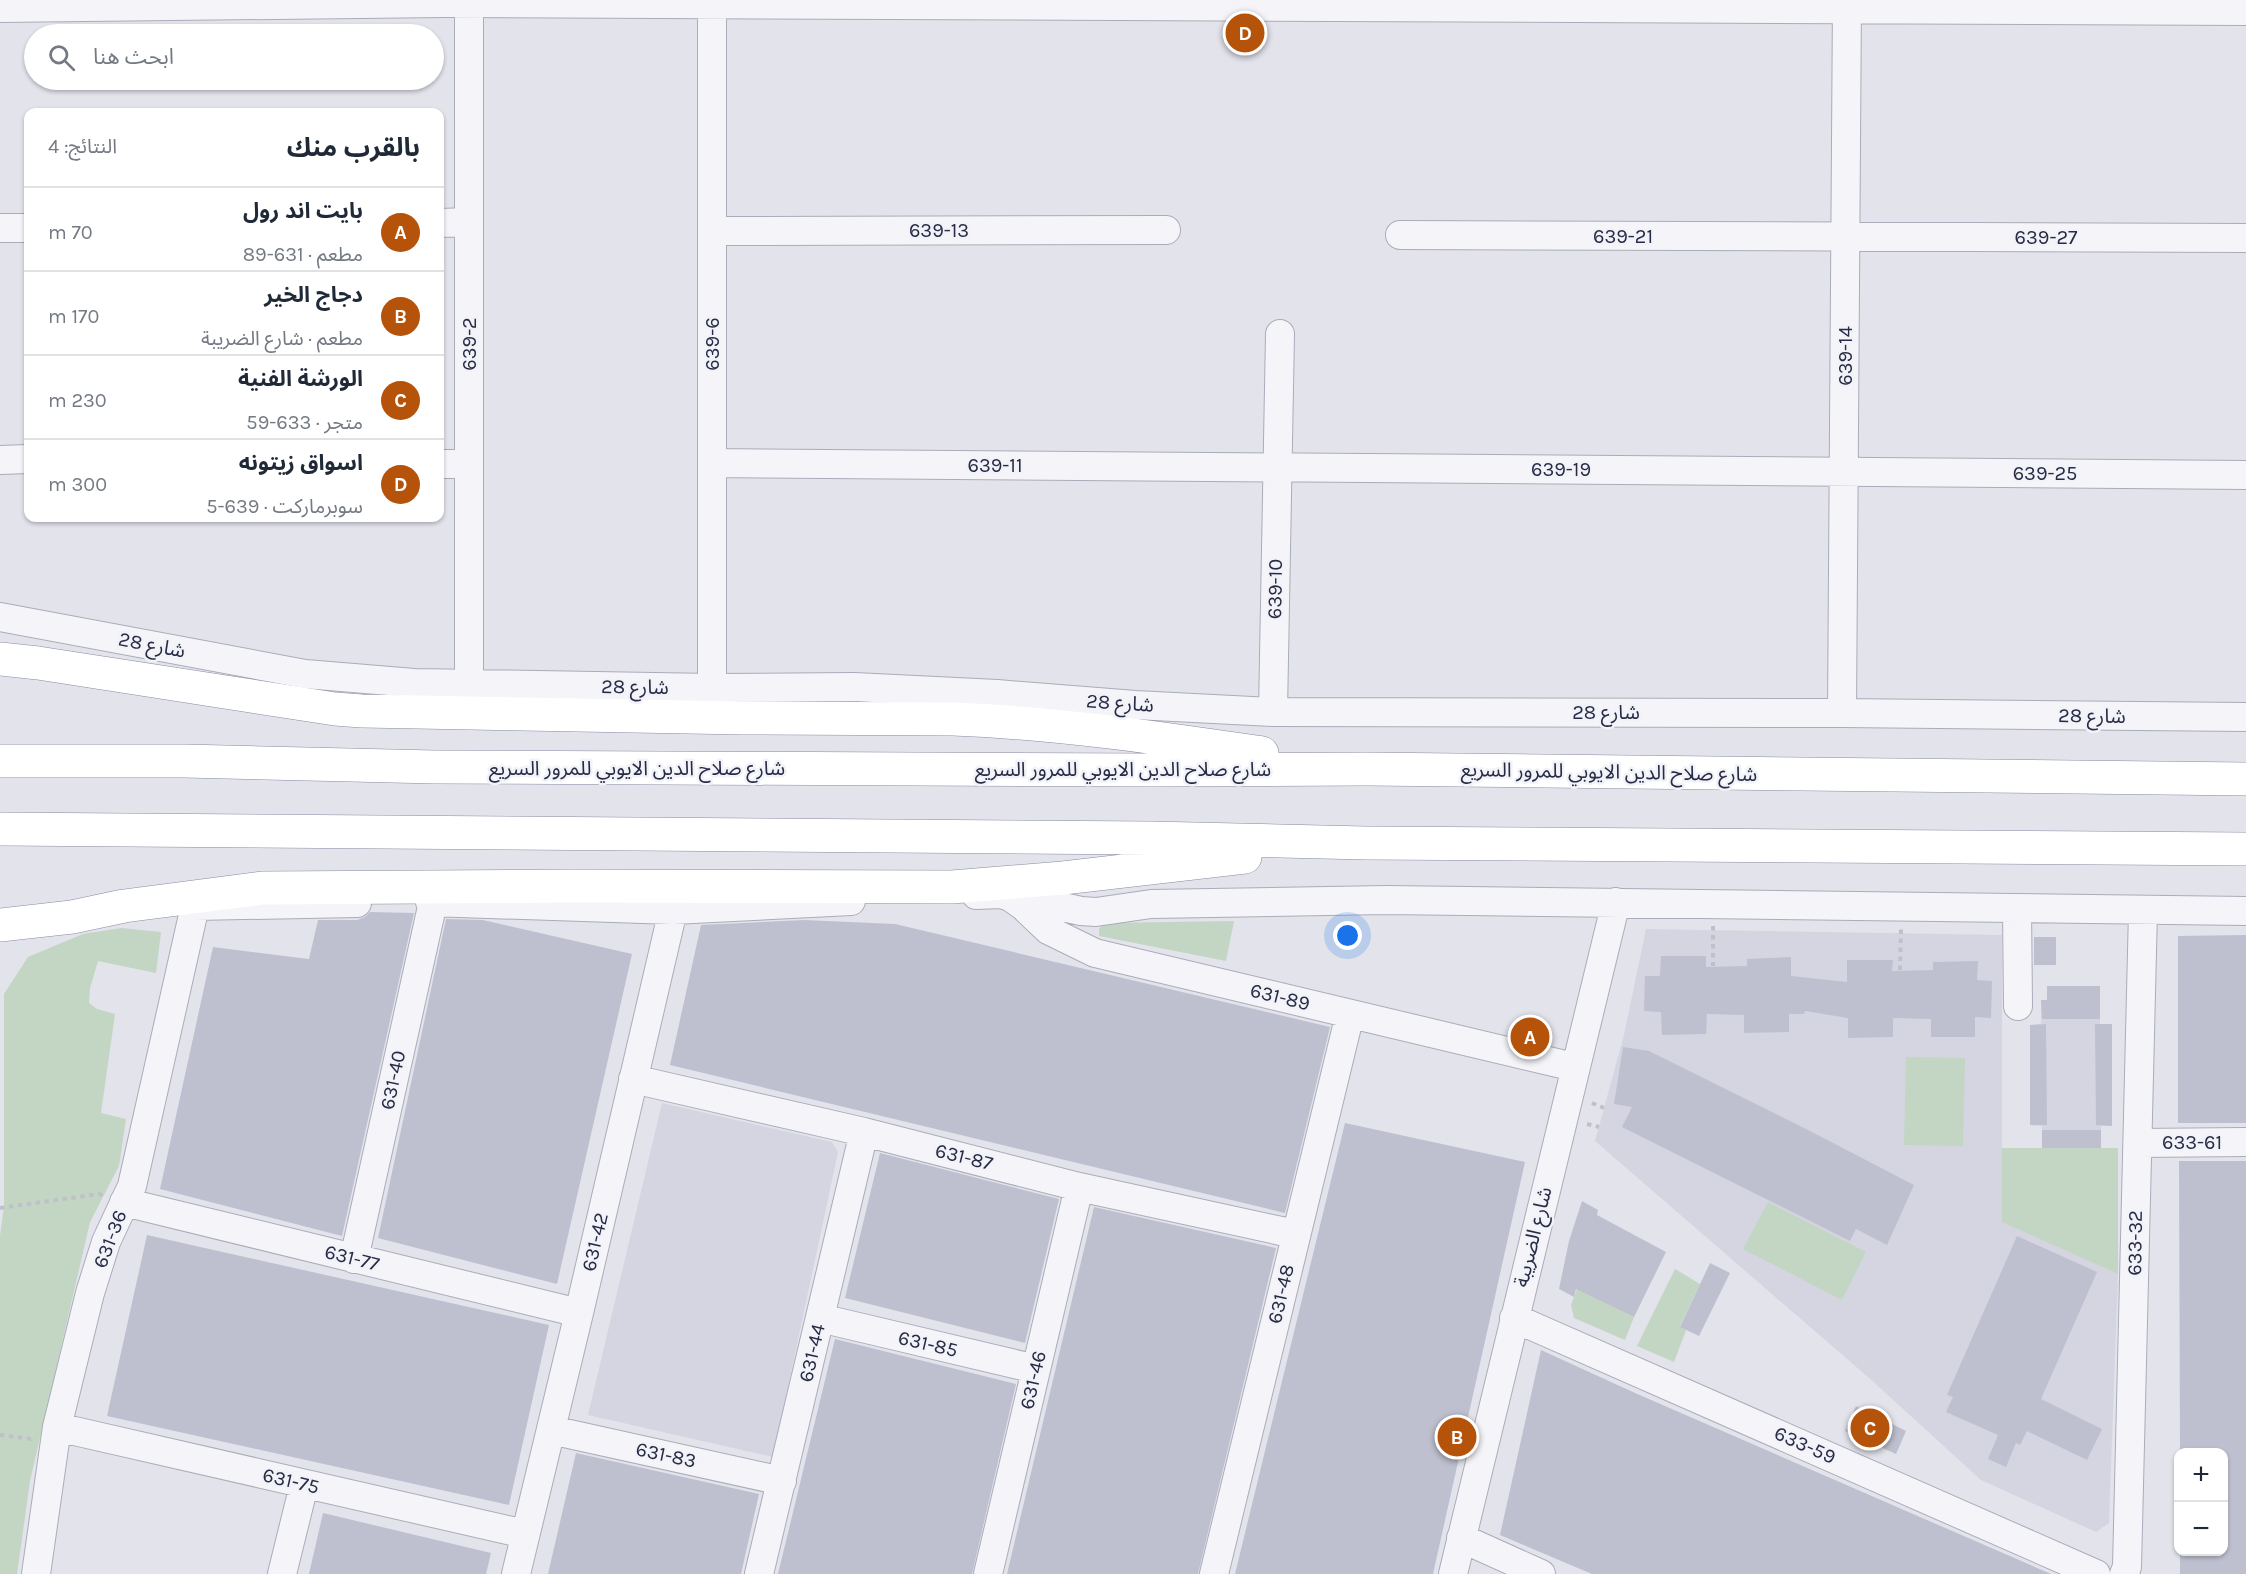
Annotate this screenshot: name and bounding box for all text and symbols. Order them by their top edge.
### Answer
pin: D [1226,10,1264,56]
search box [24,24,444,90]
icon: search [45,41,78,74]
text: ابحث هنا [93,44,174,70]
text: بالقرب منك [287,132,420,163]
text: النتائج: 4 [48,135,117,158]
text: بايت اند رول [243,198,363,224]
street label: 639-13 [909,219,969,242]
text: 70 m [48,221,93,244]
text: A [394,221,407,244]
street label: 639-21 [1593,225,1653,248]
street label: 639-27 [2015,226,2078,249]
text: مطعم · 631-89 [243,243,363,266]
text: دجاج الخير [264,282,363,308]
text: 170 m [48,305,99,328]
text: B [394,305,407,328]
street label: 639-2 [458,317,481,371]
street label: 639-6 [701,317,724,371]
street label: 639-14 [1834,326,1857,386]
text: مطعم · شارع الضريبة [201,327,363,350]
text: الورشة الفنية [238,366,363,392]
text: 230 m [48,389,107,412]
text: C [394,389,407,412]
text: متجر · 633-59 [246,411,363,434]
text: اسواق زيتونه [239,450,363,476]
street label: 639-11 [967,454,1023,477]
street label: 639-19 [1531,458,1591,481]
street label: 639-25 [2013,462,2077,485]
text: 300 m [48,473,107,496]
text: D [394,473,407,496]
text: سوبرماركت · 639-5 [206,495,363,518]
street label: 639-10 [1263,559,1287,619]
street label: شارع 28 [116,627,187,666]
street label: شارع 28 [601,675,669,702]
street label: شارع 28 [1085,689,1155,720]
street label: شارع 28 [1572,701,1640,727]
street label: شارع 28 [2058,704,2126,731]
street label: شارع صلاح الدين الايوبي للمرور السريع [489,757,785,783]
street label: شارع صلاح الدين الايوبي للمرور السريع [975,758,1271,784]
street label: شارع صلاح الدين الايوبي للمرور السريع [1461,758,1757,790]
your location [1333,921,1362,950]
street label: 631-89 [1248,978,1312,1016]
pin: A [1510,1014,1550,1060]
street label: 631-40 [376,1048,410,1112]
street label: 633-61 [2162,1131,2222,1154]
street label: 631-87 [933,1139,996,1175]
street label: شارع الضريبة [1509,1184,1559,1290]
street label: 631-36 [88,1207,132,1271]
street label: 631-42 [577,1210,613,1274]
street label: 633-32 [2123,1210,2147,1276]
street label: 631-77 [322,1240,382,1276]
street label: 631-48 [1263,1262,1299,1326]
street label: 631-44 [794,1322,830,1384]
street label: 631-85 [896,1326,960,1362]
street label: 631-46 [1015,1348,1051,1412]
pin: C [1850,1406,1890,1450]
pin: B [1438,1414,1476,1460]
street label: 633-59 [1771,1421,1839,1469]
street label: 631-83 [634,1437,698,1473]
map controls [2174,1448,2228,1556]
button: + [2174,1448,2228,1502]
street label: 631-75 [260,1463,322,1499]
button: − [2174,1502,2228,1556]

